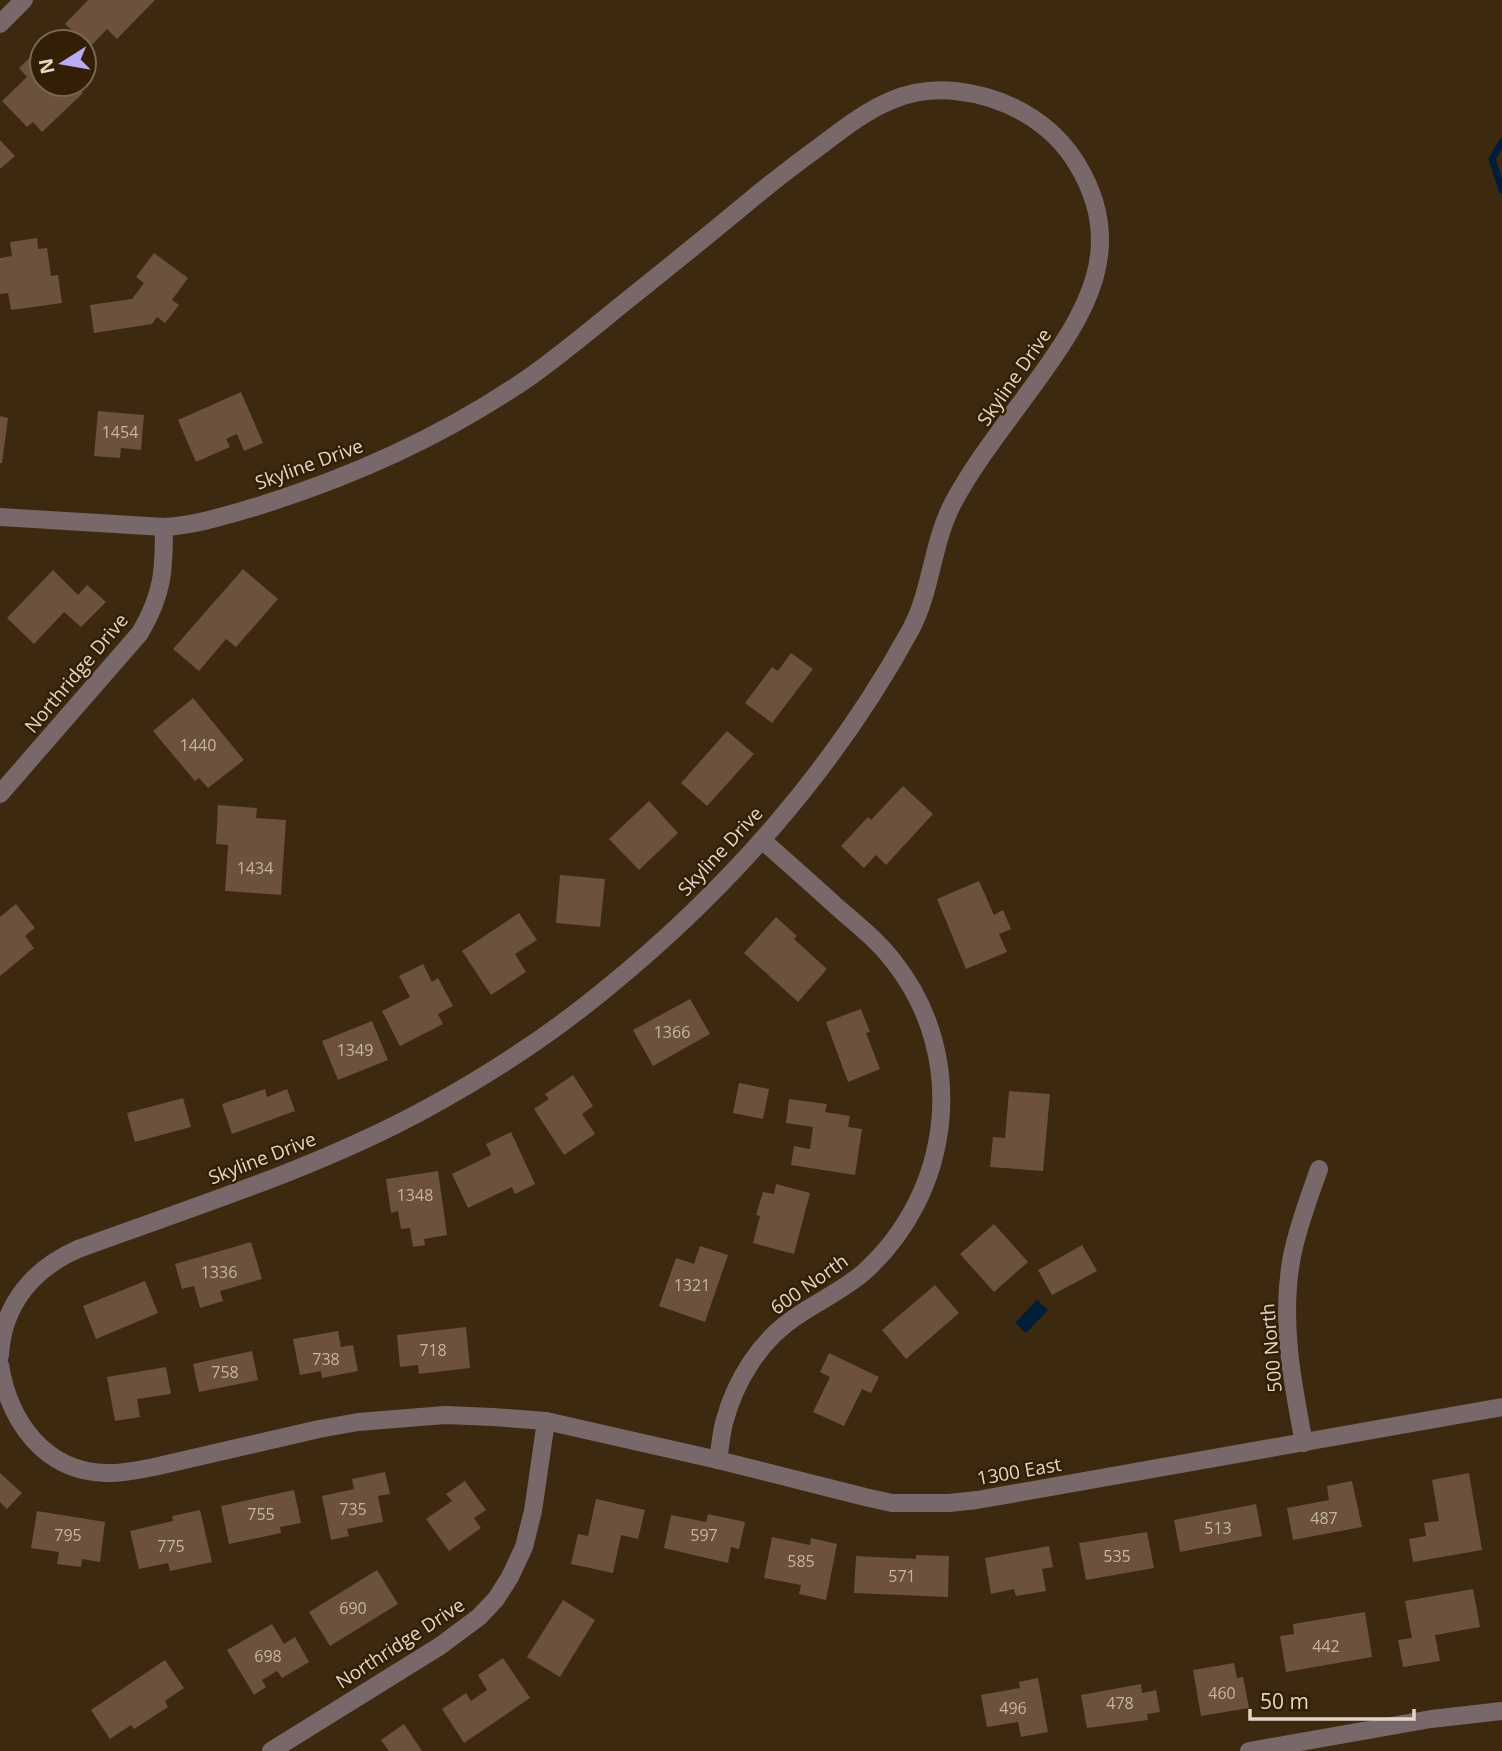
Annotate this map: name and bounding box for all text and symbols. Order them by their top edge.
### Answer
north arrow [28,28,98,98]
text: N [32,56,61,76]
street label: Skyline Drive [971,323,1057,431]
house number: 1454 [102,421,138,443]
street label: Skyline Drive [251,432,367,496]
street label: Northridge Drive [18,608,134,738]
house number: 1440 [180,734,216,756]
street label: Skyline Drive [672,801,768,901]
house number: 1434 [237,857,273,879]
house number: 1366 [654,1021,690,1043]
house number: 1349 [337,1039,373,1061]
street label: Skyline Drive [204,1126,320,1190]
house number: 1348 [397,1184,433,1206]
street label: 600 North [765,1248,853,1320]
house number: 1336 [201,1261,237,1283]
house number: 1321 [674,1274,710,1296]
street label: 500 North [1254,1302,1288,1394]
house number: 718 [419,1339,447,1361]
house number: 738 [312,1348,340,1370]
house number: 758 [211,1361,239,1383]
street label: 1300 East [975,1451,1063,1491]
house number: 735 [339,1498,367,1520]
house number: 755 [247,1503,275,1525]
house number: 487 [1310,1507,1338,1529]
house number: 513 [1204,1517,1232,1539]
house number: 795 [54,1524,82,1546]
house number: 597 [690,1524,718,1546]
house number: 775 [157,1535,185,1557]
house number: 535 [1103,1545,1131,1567]
house number: 585 [787,1550,815,1572]
house number: 571 [888,1565,916,1587]
street label: Northridge Drive [331,1592,469,1694]
house number: 690 [339,1597,367,1619]
house number: 442 [1312,1635,1340,1657]
house number: 698 [254,1645,282,1667]
scale bar [1250,1678,1414,1722]
house number: 460 [1208,1682,1236,1704]
text: 50 m [1260,1687,1309,1715]
house number: 478 [1106,1692,1134,1714]
house number: 496 [999,1697,1027,1719]

